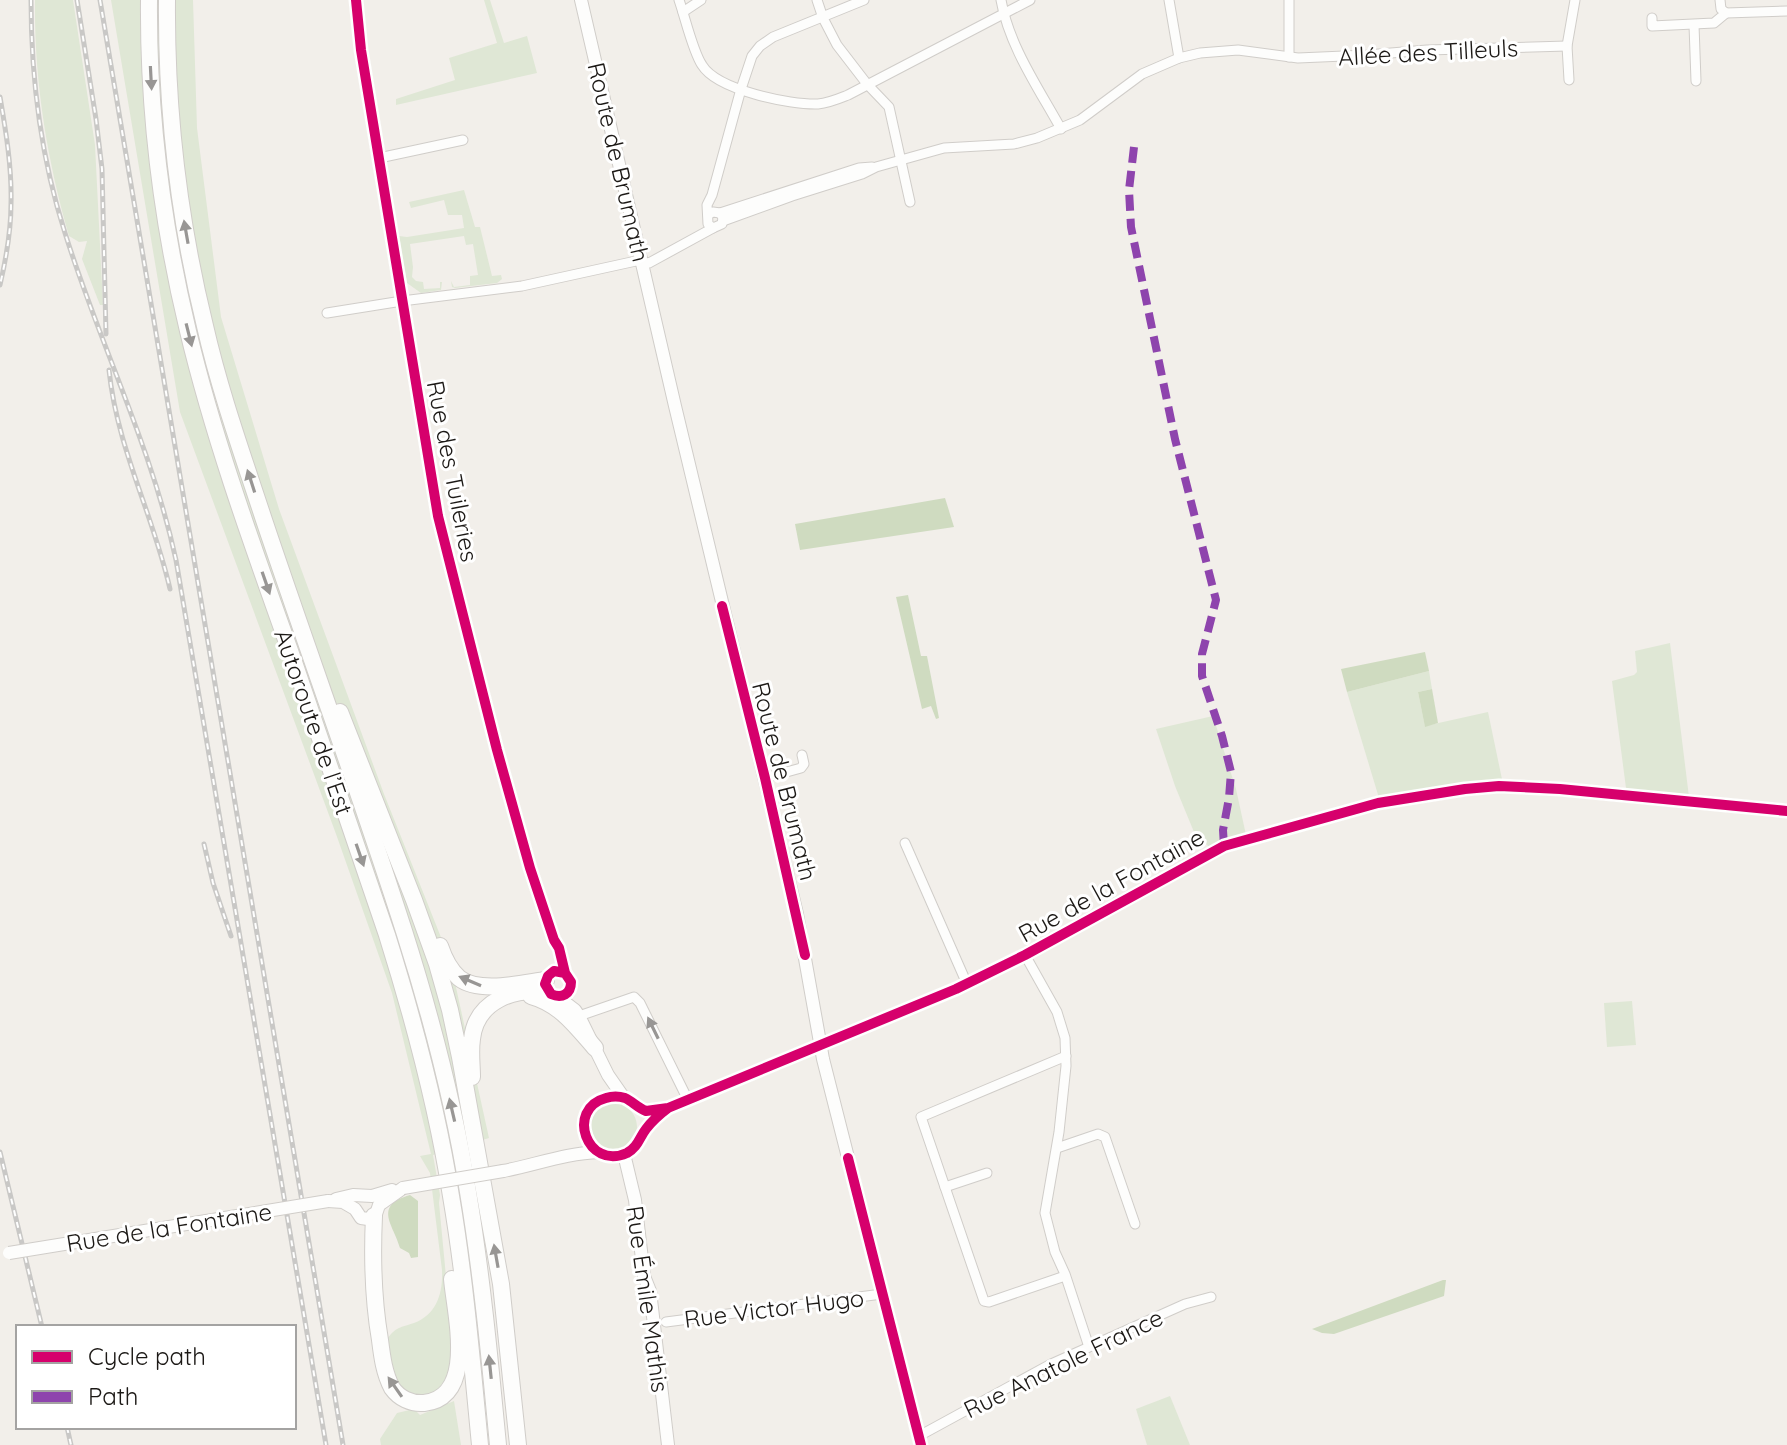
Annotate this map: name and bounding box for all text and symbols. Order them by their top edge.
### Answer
street label: Allée des Tilleuls [1337,32,1519,72]
street label: Route de Brumath [581,59,657,265]
one-way arrow [145,66,158,91]
one-way arrow [180,219,192,244]
one-way arrow [184,322,196,347]
street label: Rue des Tuileries [421,378,485,564]
one-way arrow [245,468,257,492]
one-way arrow [260,571,272,595]
street label: Autoroute de l’Est [268,625,360,819]
street label: Route de Brumath [746,679,824,883]
street label: Rue de la Fontaine [1013,822,1209,948]
one-way arrow [354,844,366,868]
one-way arrow [457,974,481,987]
one-way arrow [646,1017,660,1040]
one-way arrow [445,1098,458,1123]
street label: Rue de la Fontaine [64,1196,274,1258]
street label: Rue Émile Mathis [620,1204,676,1394]
one-way arrow [489,1244,501,1269]
street label: Rue Victor Hugo [682,1282,866,1334]
street label: Rue Anatole France [958,1302,1168,1424]
legend [16,1325,296,1429]
text: Cycle path [88,1341,206,1371]
one-way arrow [484,1354,497,1379]
one-way arrow [387,1376,403,1398]
text: Path [88,1381,139,1411]

